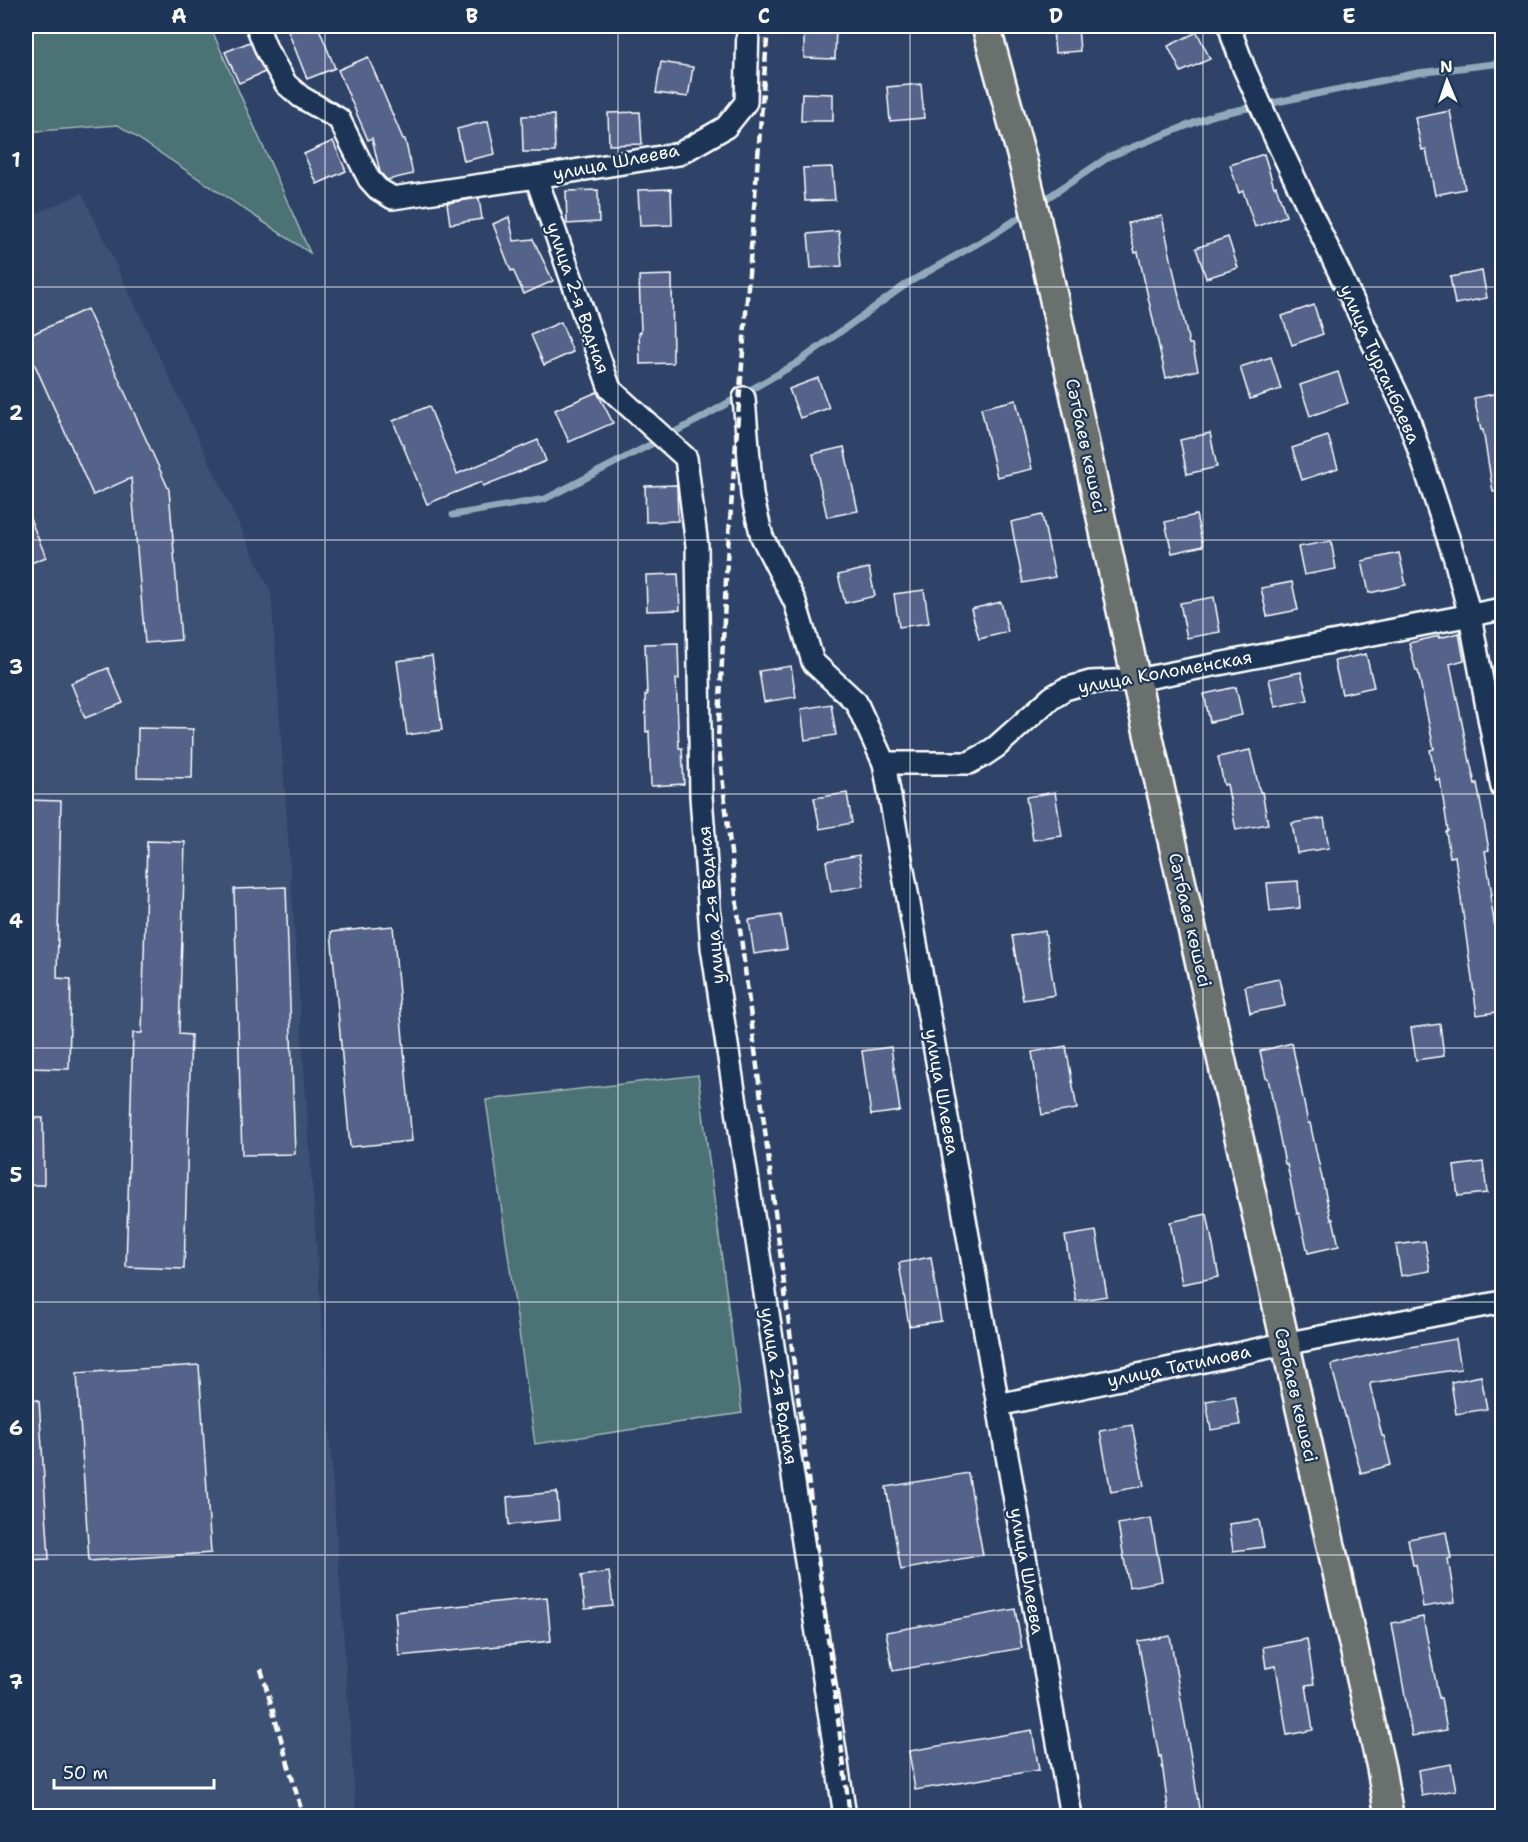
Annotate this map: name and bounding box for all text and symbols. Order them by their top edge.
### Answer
text: A [171,3,187,29]
text: B [466,3,478,29]
text: C [758,3,770,29]
text: D [1049,3,1063,29]
text: E [1342,3,1356,29]
north arrow [1417,51,1477,111]
text: N [1440,56,1453,77]
street label: улица Шлеева [551,138,681,186]
text: 1 [11,147,21,173]
street label: улица 2-я Водная [541,219,615,377]
street label: улица Турганбаева [1334,281,1426,447]
street label: Сәтбаев көшесі [1060,376,1112,516]
text: 2 [9,400,23,426]
street label: улица Коломенская [1076,645,1254,699]
text: 3 [9,654,23,680]
street label: улица 2-я Водная [692,825,730,985]
street label: Сәтбаев көшесі [1163,850,1217,990]
text: 4 [9,908,23,934]
street label: улица Шлеева [919,1027,965,1157]
text: 5 [10,1162,22,1188]
street label: улица 2-я Водная [755,1306,803,1466]
street label: Сәтбаев көшесі [1269,1325,1323,1465]
street label: улица Татимова [1105,1339,1253,1393]
text: 6 [9,1415,23,1441]
street label: улица Шлеева [1004,1506,1050,1636]
text: 7 [9,1669,23,1695]
scale bar [54,1752,214,1790]
text: 50 m [63,1761,108,1785]

